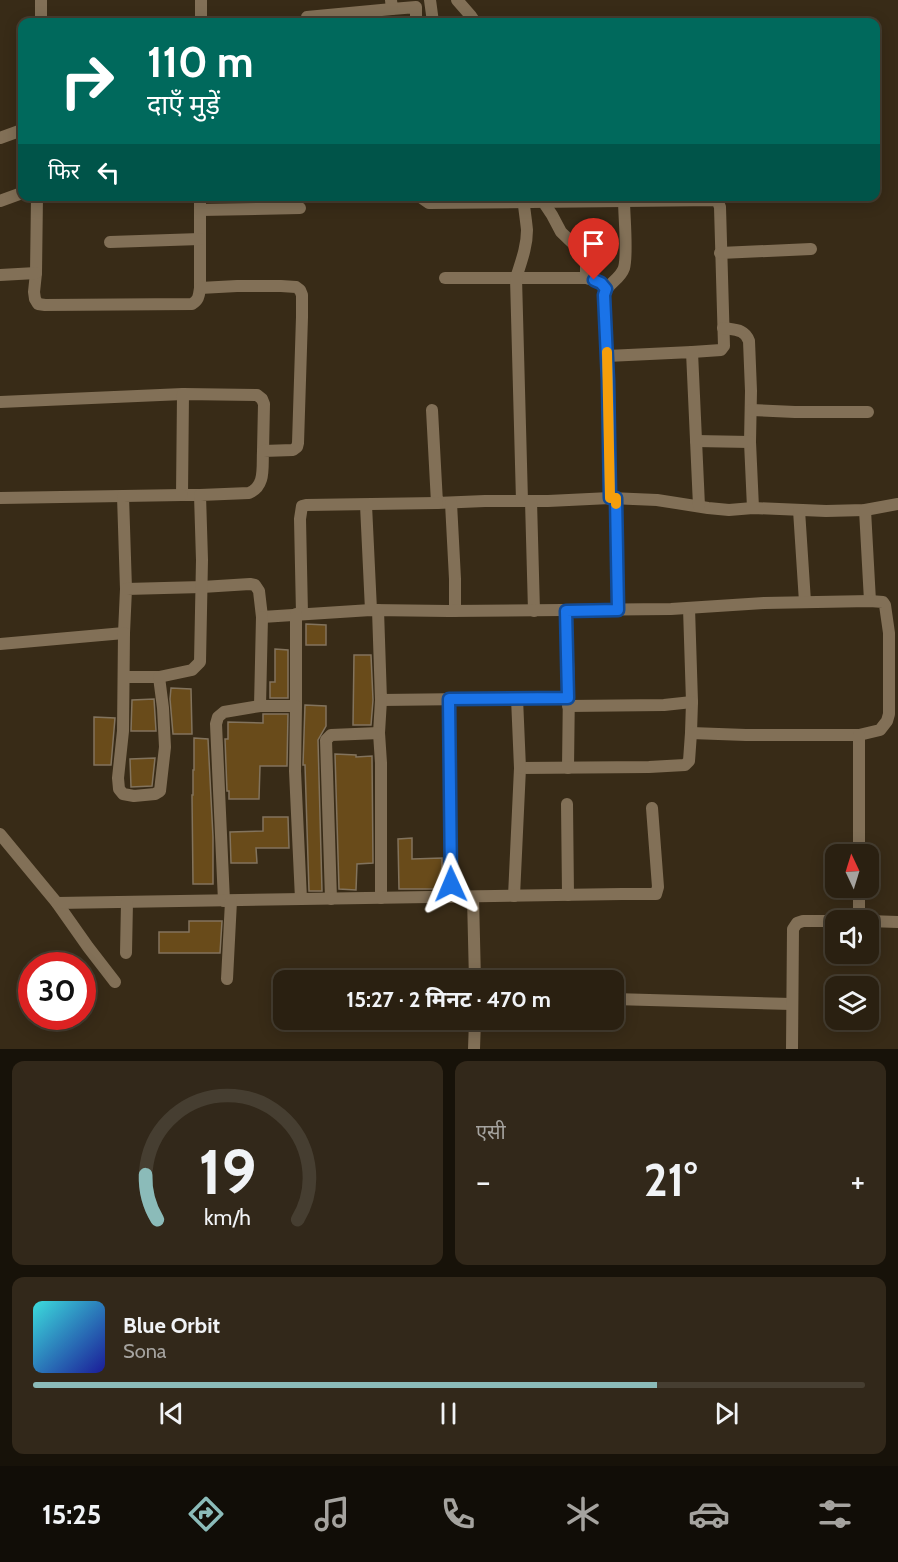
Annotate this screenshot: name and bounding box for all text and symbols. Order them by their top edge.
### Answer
text: 110 m [147,36,254,88]
icon: right [48,42,126,120]
text: दाएँ मुड़ें [147,88,220,121]
icon: left [92,156,125,189]
text: फिर [48,158,80,185]
pin [568,218,619,280]
icon: arrive [577,227,610,260]
north arrow [825,844,879,898]
map controls [825,844,879,1030]
position arrow [419,852,483,916]
button: sound [825,910,879,964]
speed limit sign: 30 [18,952,96,1030]
button: layers [825,976,879,1030]
text: 15:27 · 2 मिनट · 470 m [346,986,551,1013]
text: एसी [476,1120,506,1144]
text: 19 [198,1134,257,1210]
text: 21° [644,1153,697,1207]
text: − [476,1161,491,1201]
text: + [850,1161,865,1201]
text: km/h [204,1204,251,1230]
text: Blue Orbit [123,1312,220,1339]
text: Sona [123,1339,166,1363]
icon: previous [155,1397,188,1430]
icon: pause [432,1397,465,1430]
icon: next [710,1397,743,1430]
icon: directions [185,1493,227,1535]
icon: music [311,1493,353,1535]
icon: phone [437,1493,479,1535]
icon: climate [562,1493,604,1535]
icon: car [688,1493,730,1535]
icon: filters [814,1493,856,1535]
text: 15:25 [42,1498,101,1531]

